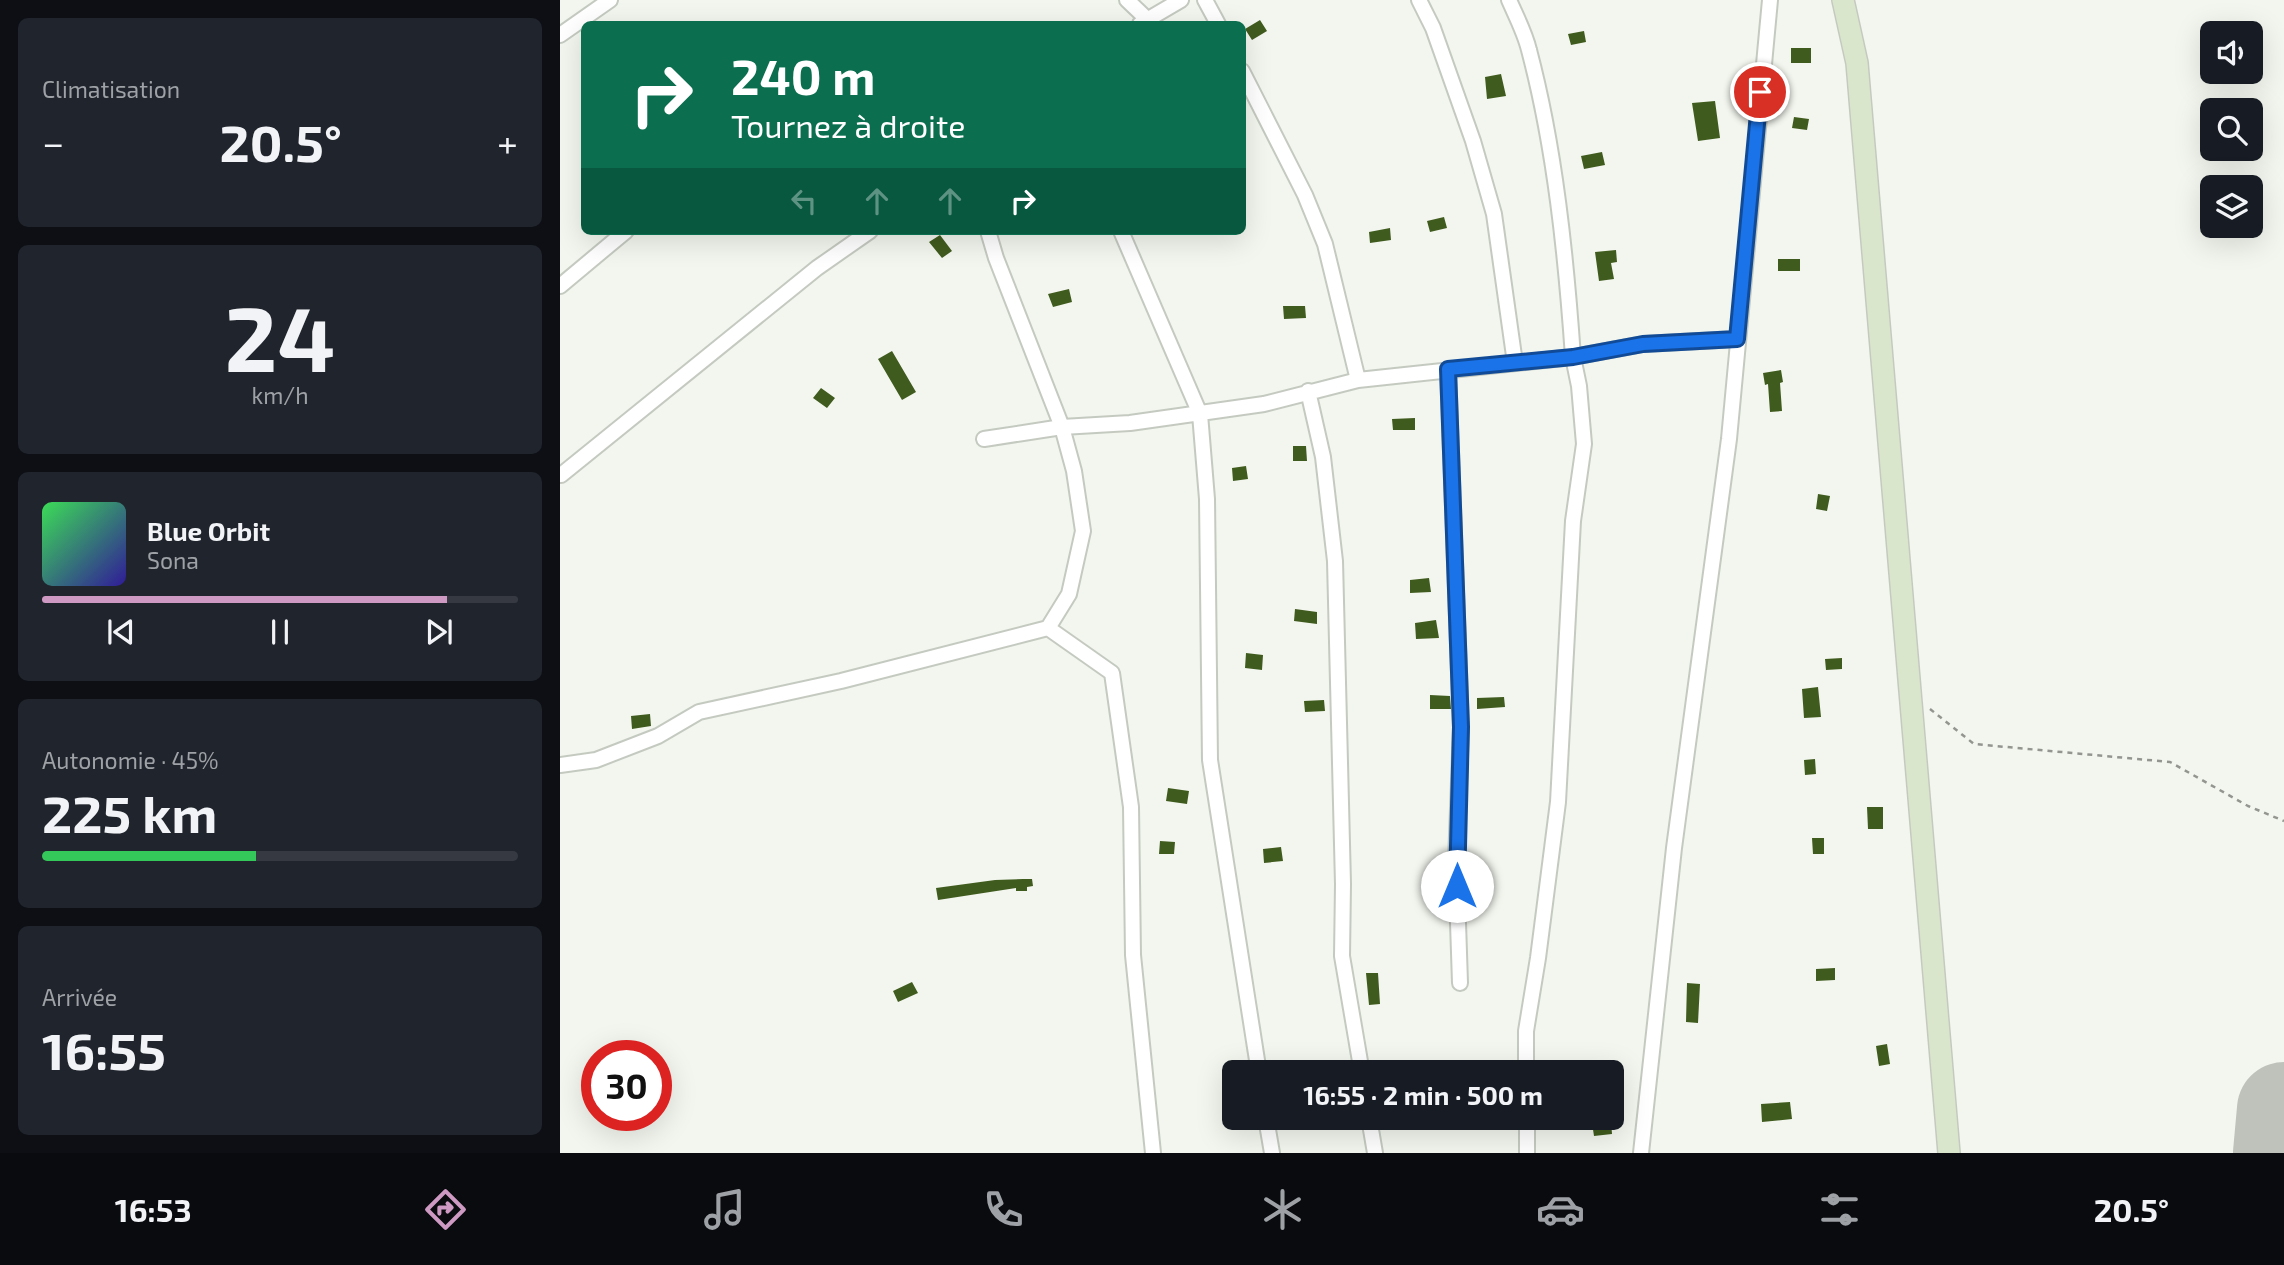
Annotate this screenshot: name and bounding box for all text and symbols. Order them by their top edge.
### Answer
map controls [2200,21,2263,238]
button: sound [2200,21,2263,84]
text: 240 m [731,46,875,105]
icon: right [616,49,707,140]
pin [1730,62,1790,122]
icon: arrive [1741,73,1779,111]
text: Climatisation [42,75,180,103]
button: search [2200,98,2263,161]
text: Tournez à droite [731,106,965,144]
text: 20.5° [219,110,342,172]
text: − [42,119,64,165]
text: + [497,119,518,165]
button: layers [2200,175,2263,238]
icon: left [785,182,823,220]
icon: ahead [858,182,896,220]
icon: ahead [931,182,969,220]
icon: right [1004,182,1042,220]
text: 24 [225,281,335,390]
text: km/h [251,381,309,409]
text: Blue Orbit [147,515,270,546]
text: Sona [147,546,199,574]
icon: previous [102,613,140,651]
icon: pause [261,613,299,651]
icon: next [420,613,458,651]
text: Autonomie · 45% [42,746,219,774]
text: 225 km [42,781,217,843]
position arrow [1420,849,1494,923]
text: Arrivée [42,983,117,1011]
text: 16:55 [42,1018,166,1080]
speed limit sign: 30 [581,1040,672,1131]
text: 16:55 · 2 min · 500 m [1303,1079,1543,1110]
icon: directions [421,1185,470,1234]
icon: music [700,1185,749,1234]
icon: phone [979,1185,1028,1234]
icon: climate [1258,1185,1307,1234]
icon: car [1536,1185,1585,1234]
icon: filters [1815,1185,1864,1234]
text: 16:53 [115,1190,192,1228]
text: 20.5° [2094,1190,2169,1228]

